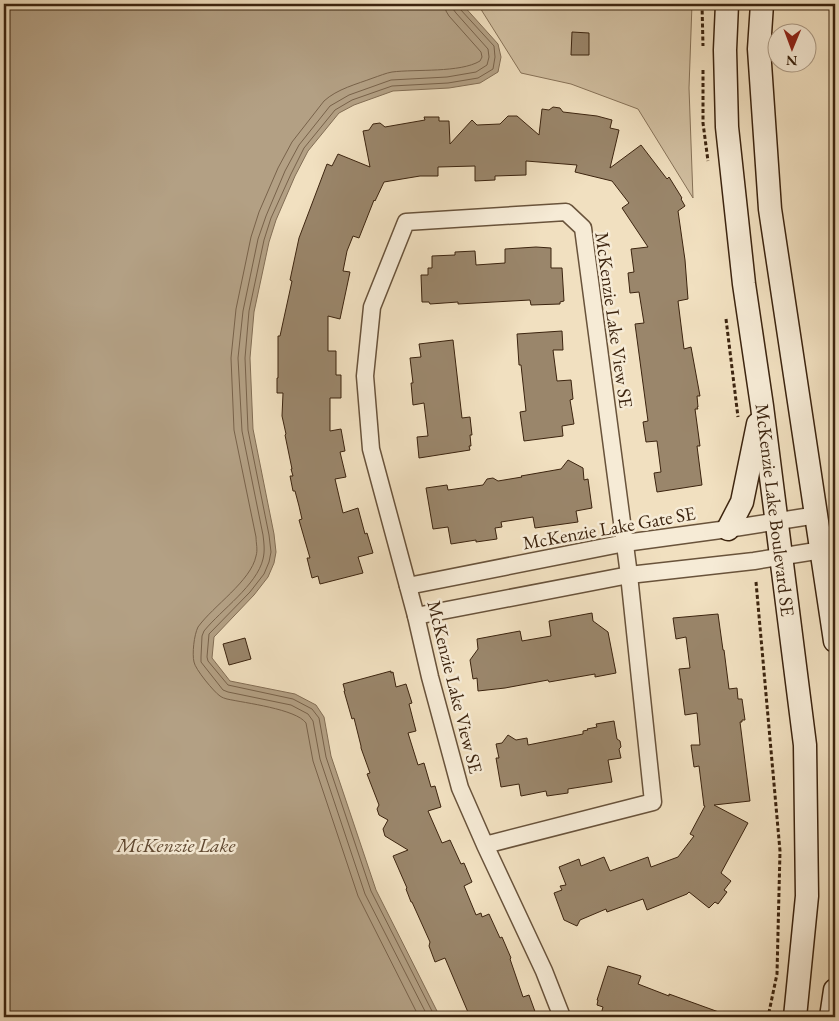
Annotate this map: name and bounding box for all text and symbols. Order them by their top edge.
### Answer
north arrow [766,22,816,72]
text: N [785,52,798,70]
street label: McKenzie Lake View SE [589,230,639,410]
street label: McKenzie Lake Boulevard SE [750,402,800,618]
street label: McKenzie Lake Gate SE [521,500,698,555]
street label: McKenzie Lake View SE [421,598,489,776]
water label: McKenzie Lake [116,832,236,858]

